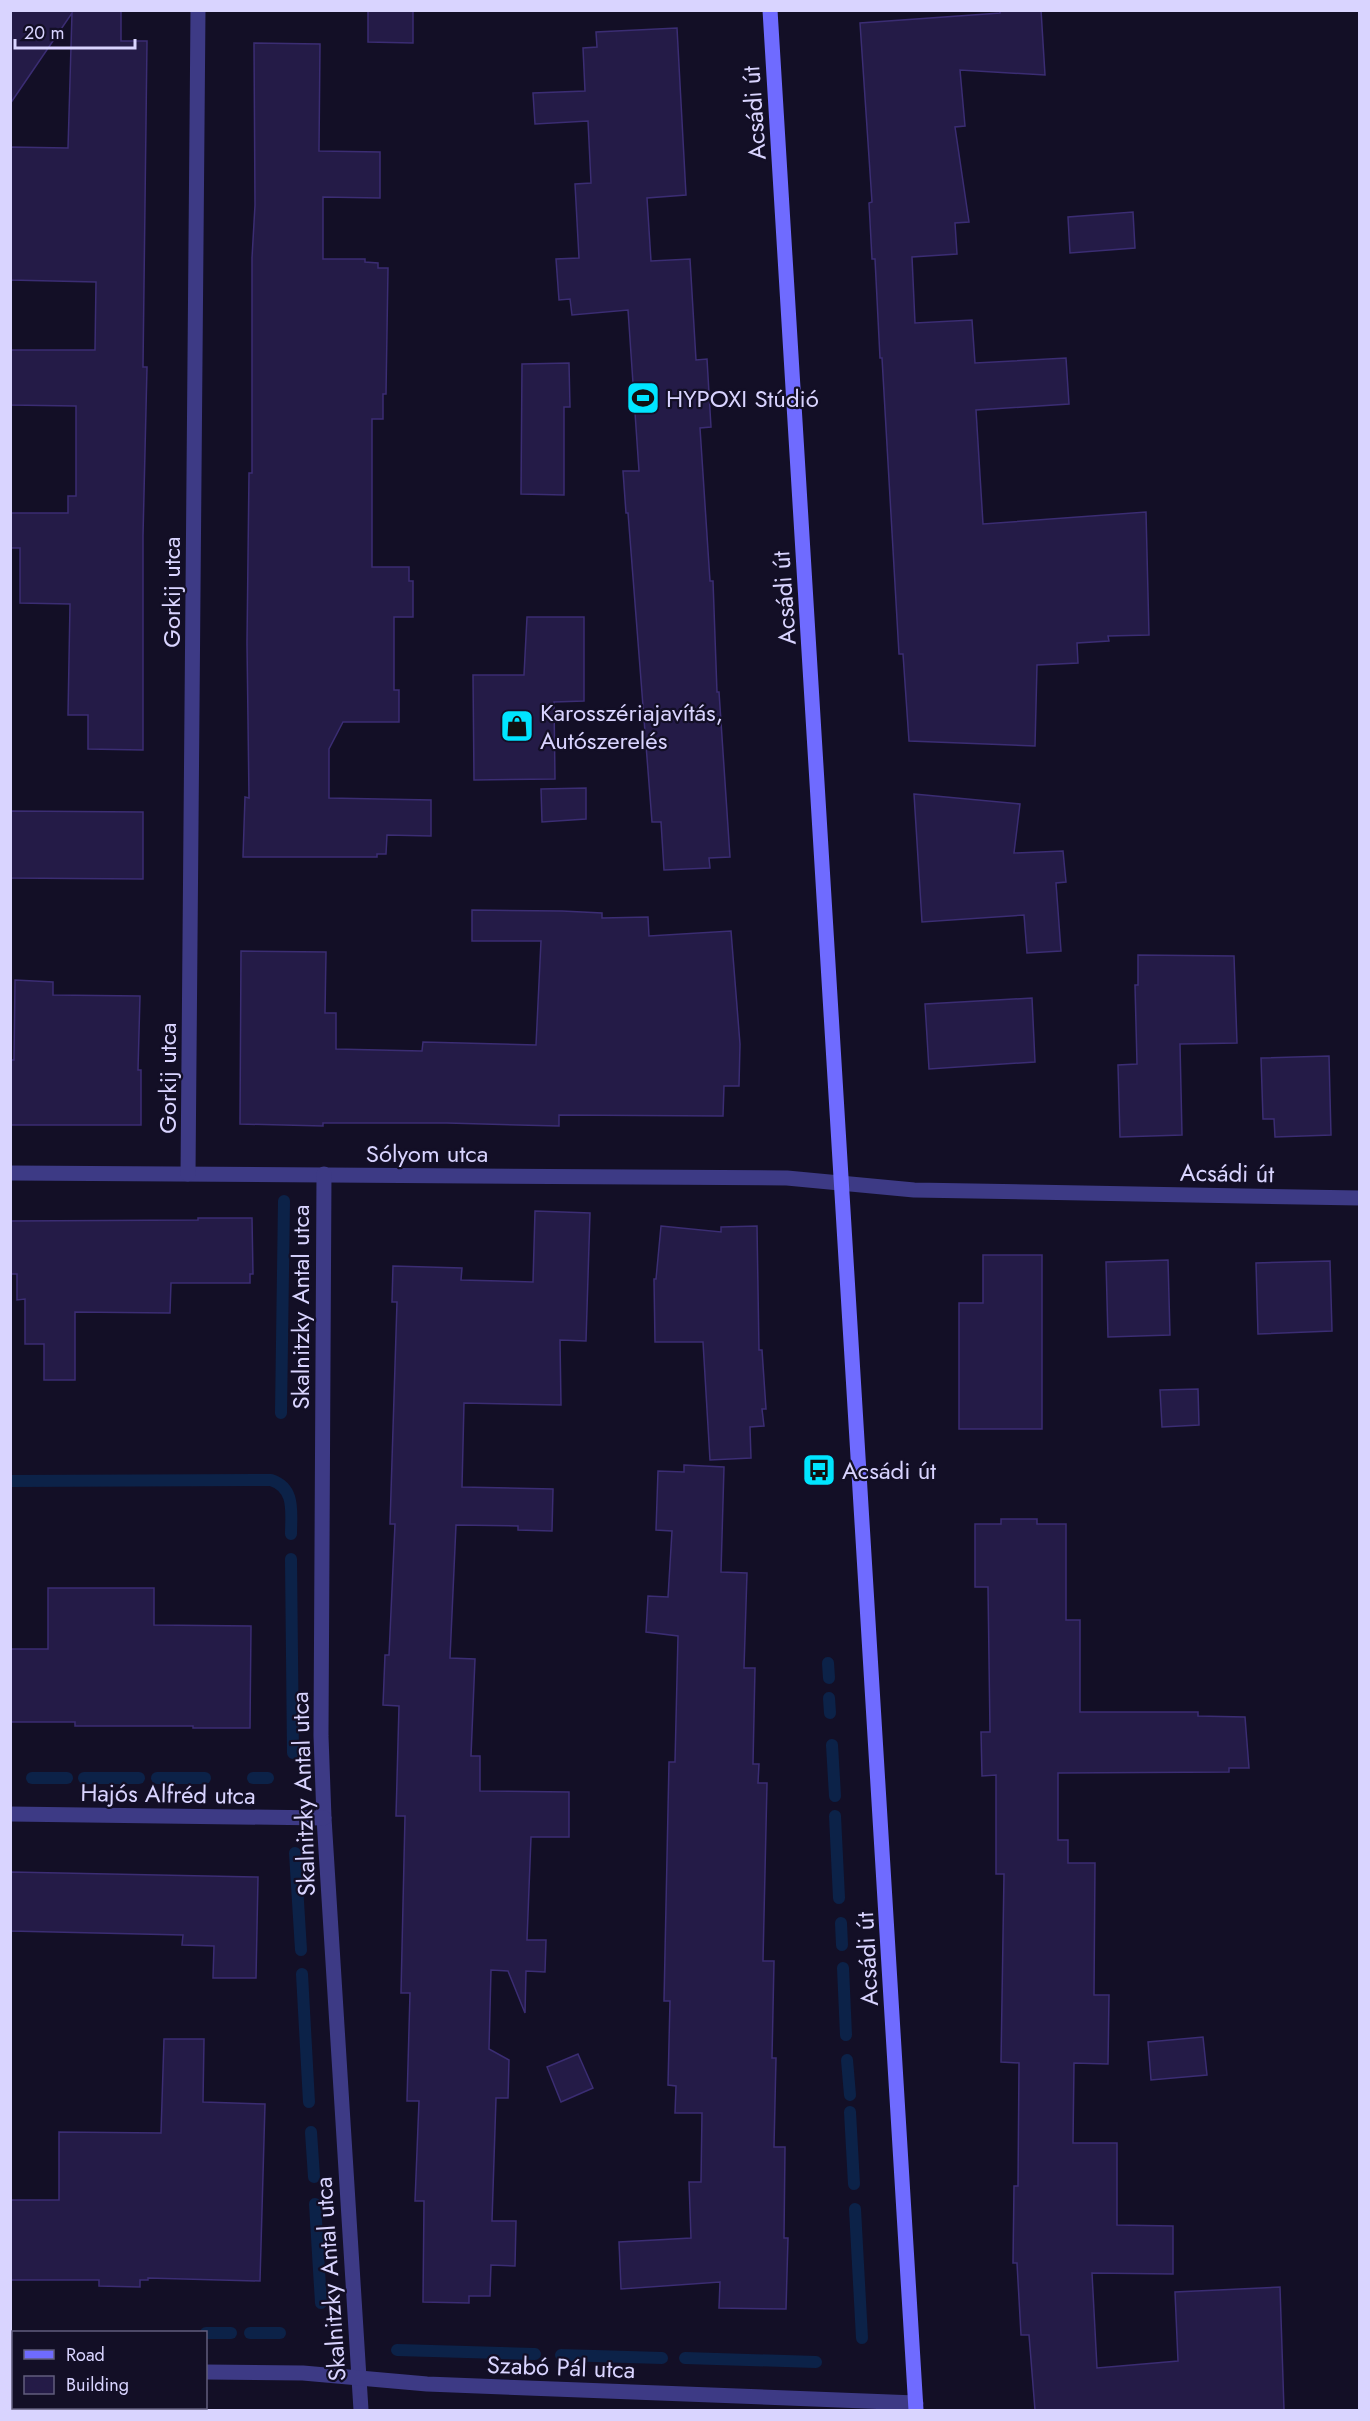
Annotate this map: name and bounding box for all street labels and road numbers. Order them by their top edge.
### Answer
street label: Acsádi út [733,65,775,161]
street label: Gorkij utca [154,536,189,648]
street label: Acsádi út [763,550,805,646]
street label: Gorkij utca [150,1022,185,1134]
street label: Sólyom utca [366,1136,488,1171]
street label: Acsádi út [1180,1155,1275,1191]
street label: Skalnitzky Antal utca [283,1205,318,1409]
street label: Skalnitzky Antal utca [282,1691,324,1897]
street label: Hajós Alfréd utca [80,1775,256,1813]
street label: Acsádi út [847,1911,887,2007]
street label: Skalnitzky Antal utca [305,2176,355,2382]
street label: Szabó Pál utca [486,2347,636,2387]

